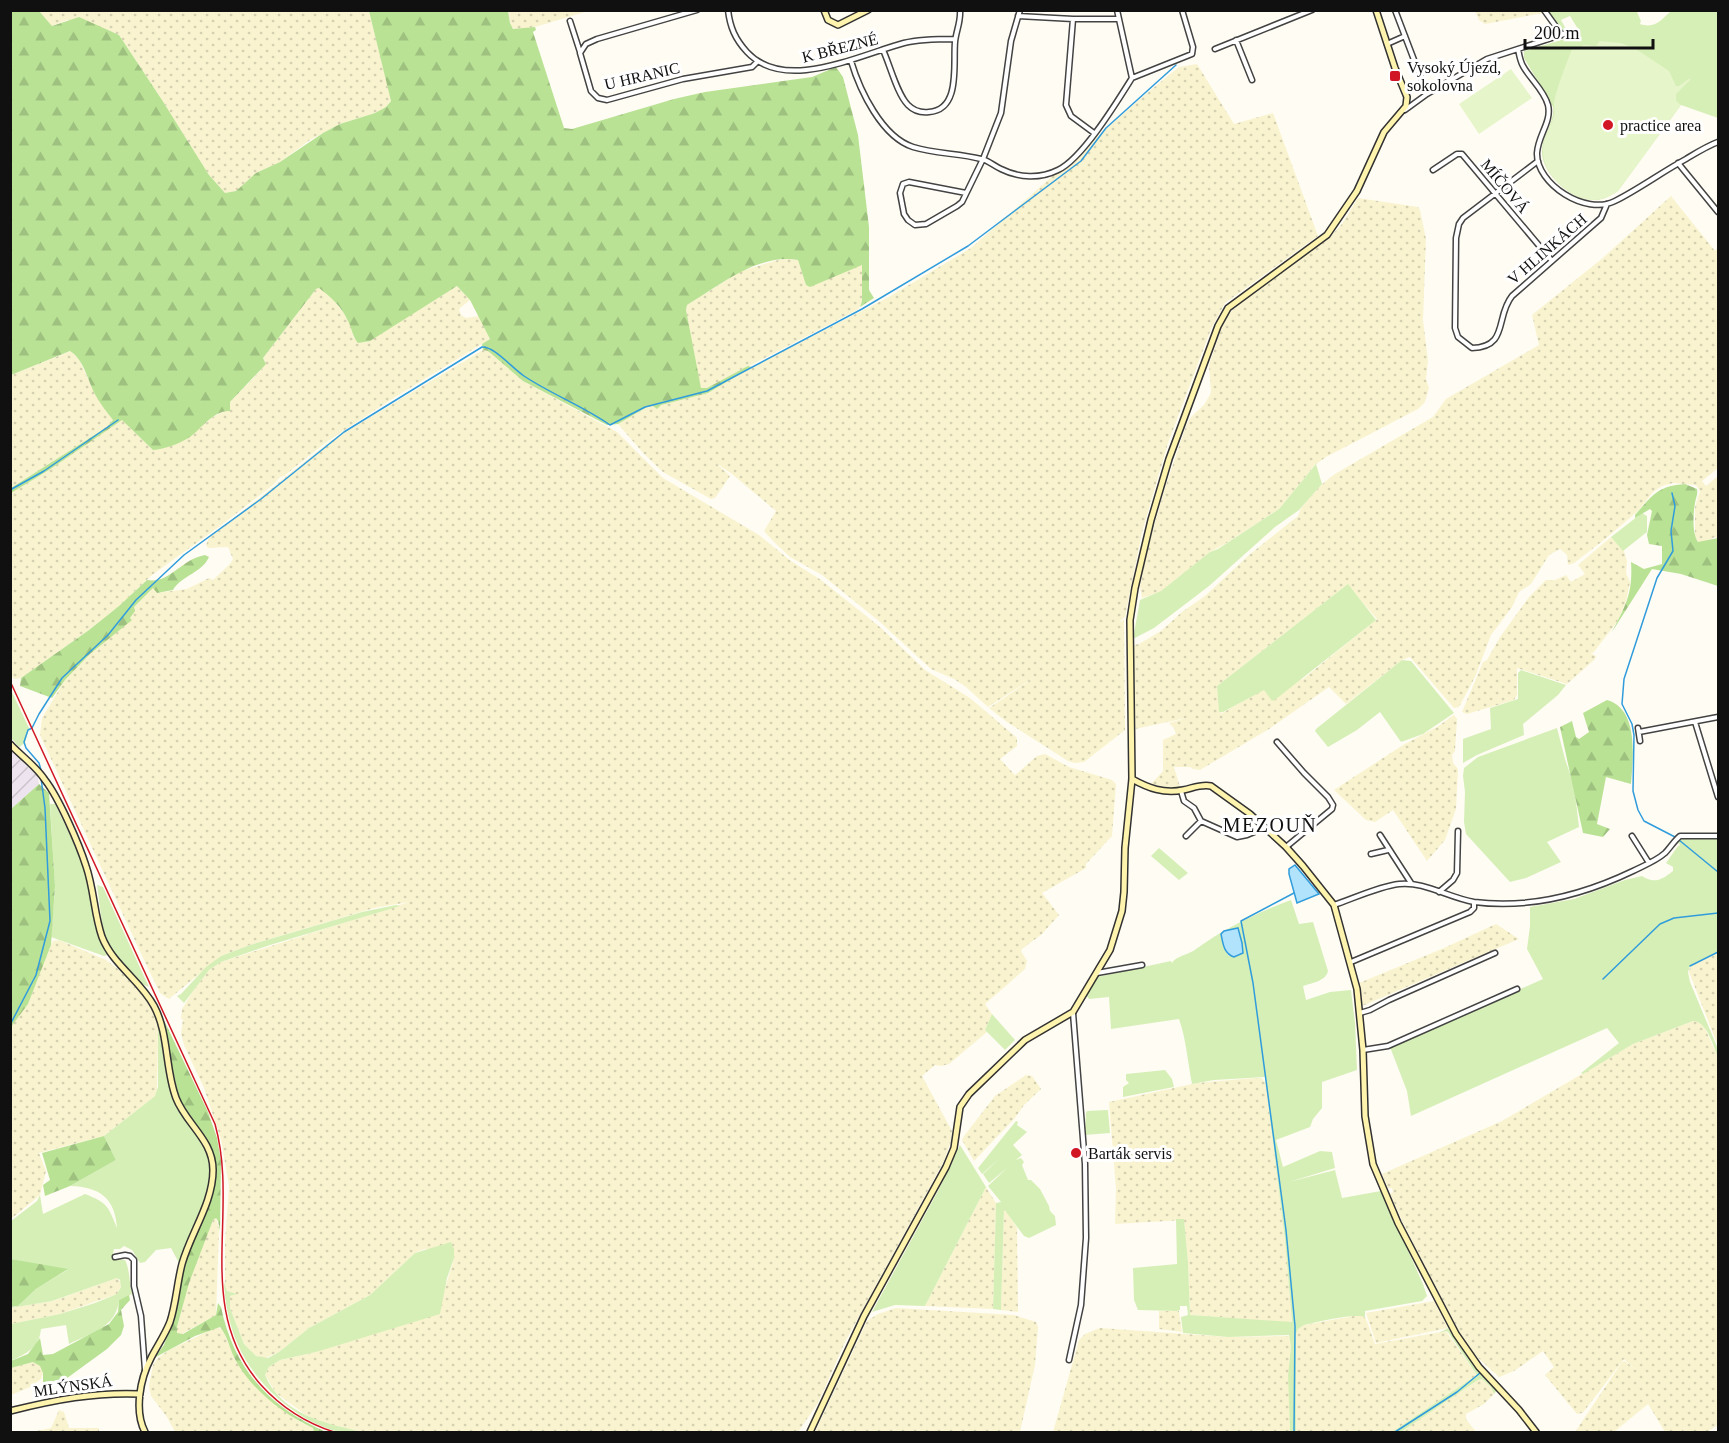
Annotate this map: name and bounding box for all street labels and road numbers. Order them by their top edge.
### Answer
street label: K BŘEZNÉ [800,29,880,66]
street label: U HRANIC [603,59,681,93]
street label: MÍČOVÁ [1478,155,1533,217]
street label: V HLINKÁCH [1503,209,1590,288]
street label: MLÝNSKÁ [33,1371,114,1400]

